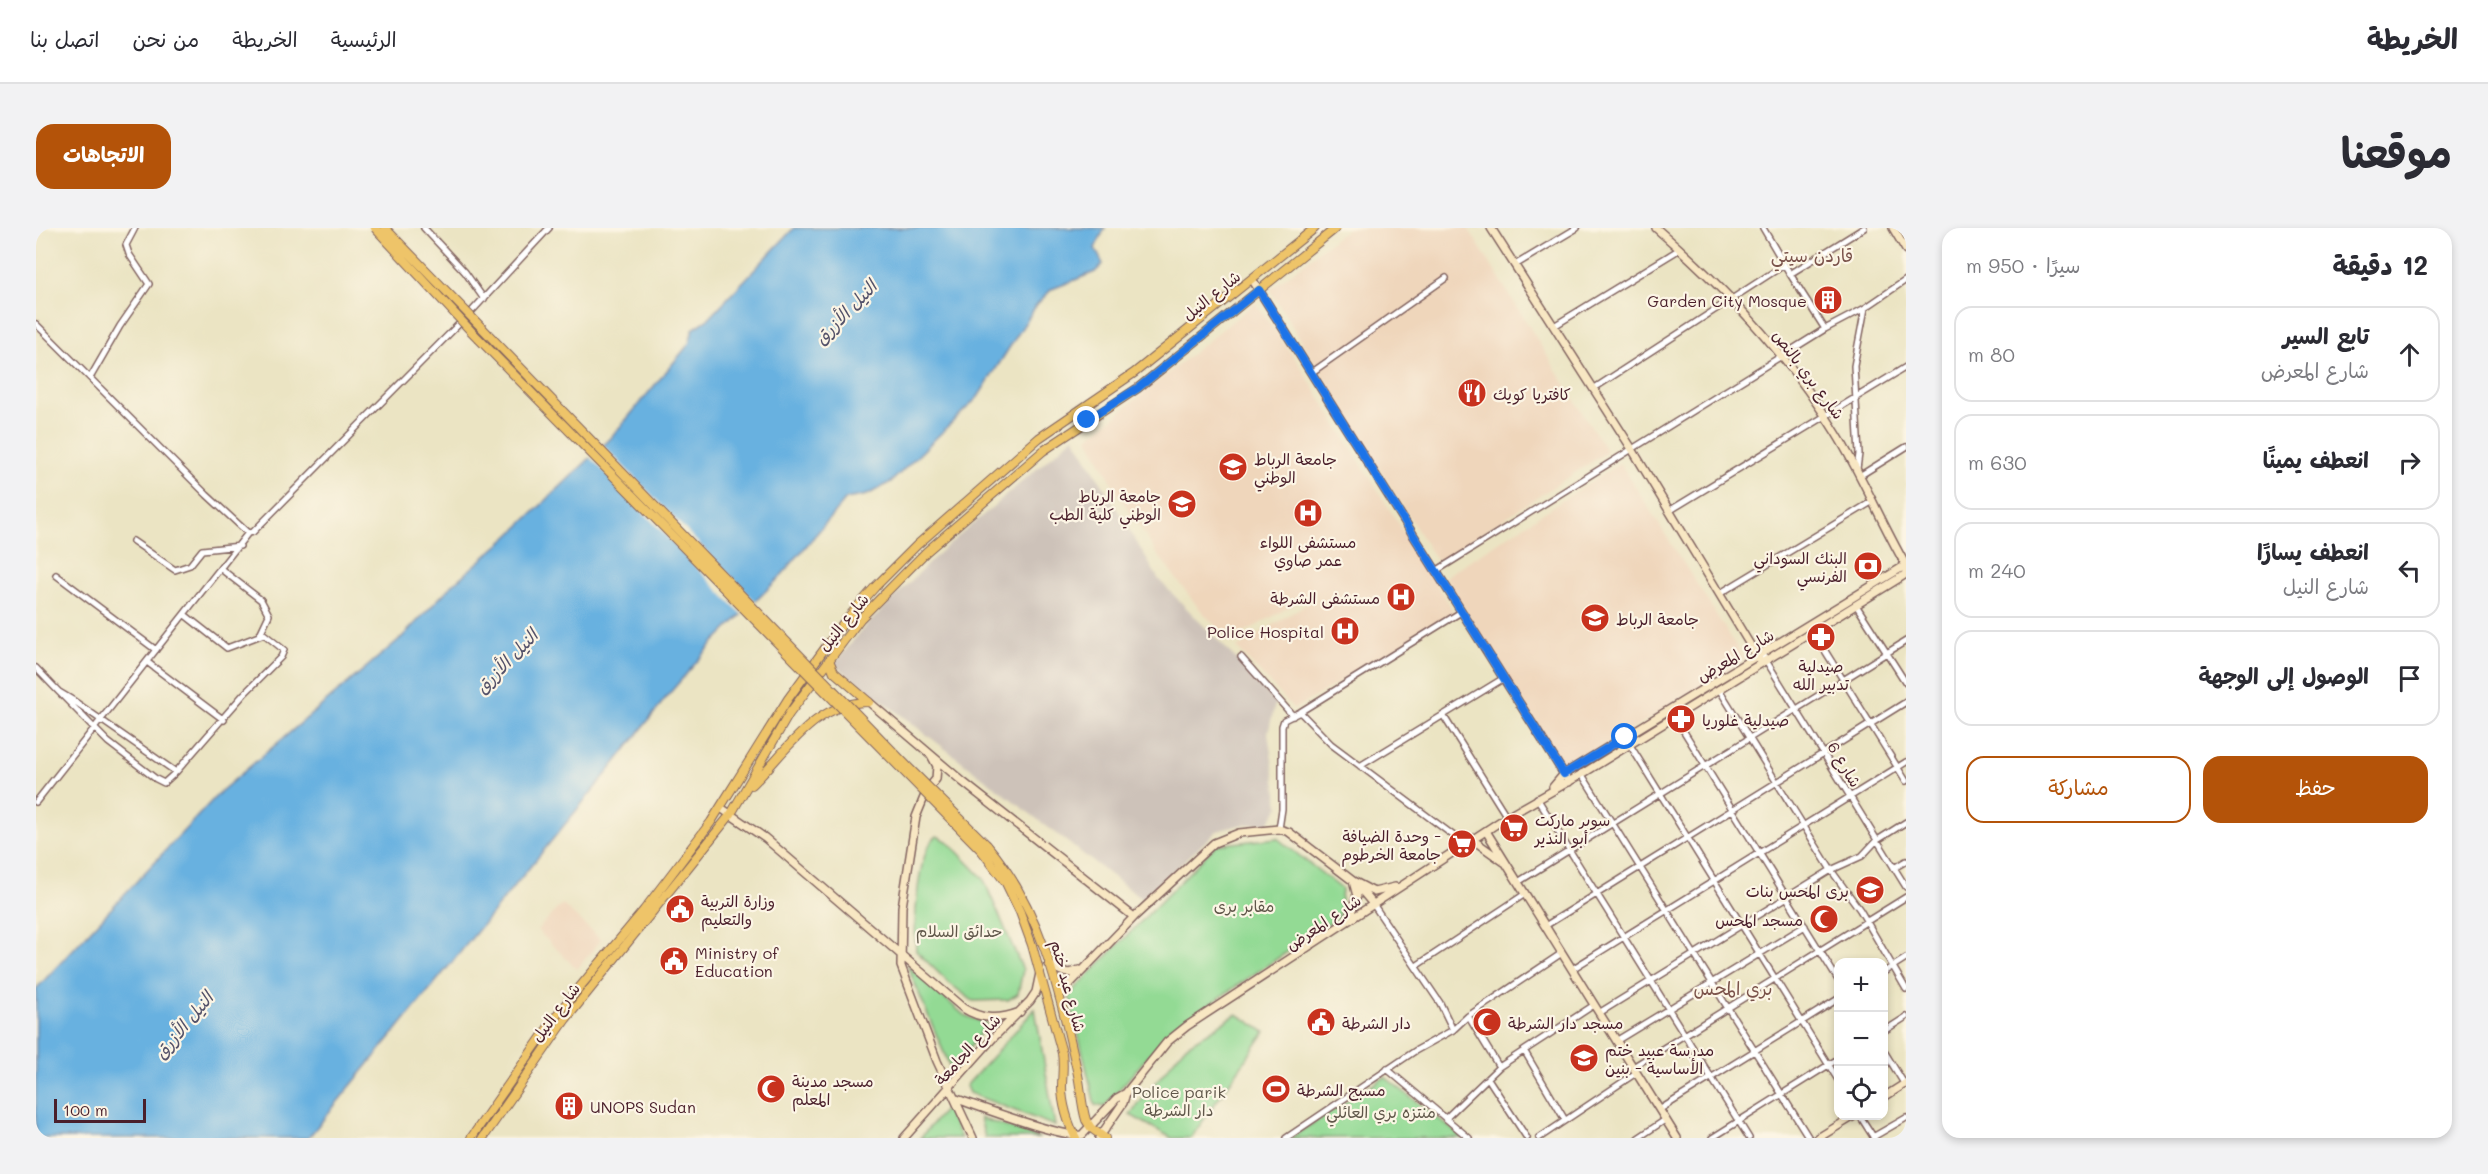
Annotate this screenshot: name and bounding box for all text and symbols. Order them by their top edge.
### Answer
text: الخريطة [2367,20,2458,56]
text: اتصل بنا [30,25,100,52]
text: من نحن [133,25,199,52]
text: الخريطة [232,25,298,52]
text: الرئيسية [331,25,397,52]
button: الاتجاهات [36,124,171,189]
text: موقعنا [2341,124,2452,179]
district label: قاردن سيتي [1771,243,1853,272]
text: 12 دقيقة [2333,248,2428,282]
text: سيرًا · 950 m [1966,252,2081,278]
street label: شارع النيل [1178,265,1246,326]
water label: النيل الأزرق [808,273,883,349]
building icon: Garden City Mosque [1812,284,1844,316]
place label: Garden City Mosque [1647,290,1807,311]
text: تابع السير [2283,321,2369,350]
street label: شارع بري بالنص [1767,325,1850,424]
icon: ahead [2393,338,2426,371]
text: 80 m [1968,341,2015,367]
text: شارع المعرض [2261,357,2369,383]
restaurant icon: كافتريا كويك [1456,377,1488,409]
place label: كافتريا كويك [1493,383,1571,405]
route end [1073,406,1099,432]
text: انعطف يمينًا [2263,445,2369,474]
icon: right [2393,446,2426,479]
place label: جامعة الرباط الوطني [1254,448,1337,492]
text: 630 m [1968,449,2027,475]
school or university icon: جامعة الرباط الوطني [1217,451,1249,483]
place label: جامعة الرباط الوطني كلية الطب [1049,485,1161,529]
school or university icon: جامعة الرباط الوطني كلية الطب [1166,488,1198,520]
hospital icon: مستشفى اللواء عمر صاوي [1292,497,1324,529]
place label: مستشفى اللواء عمر صاوي [1260,531,1356,572]
text: انعطف يسارًا [2257,537,2369,566]
place label: البنك السوداني الفرنسي [1753,547,1847,591]
bank icon: البنك السوداني الفرنسي [1852,550,1884,582]
icon: left [2393,554,2426,587]
text: 240 m [1968,557,2026,583]
text: شارع النيل [2283,573,2369,599]
hospital icon: مستشفى الشرطة [1385,581,1417,613]
place label: مستشفى الشرطة [1270,587,1380,609]
street label: شارع النيل [813,589,874,657]
school or university icon: جامعة الرباط [1579,602,1611,634]
place label: جامعة الرباط [1616,608,1699,629]
hospital icon: Police Hospital [1329,615,1361,647]
place label: Police Hospital [1207,621,1324,642]
pharmacy icon: صيدلية تدبير الله [1805,621,1837,653]
water label: النيل الأزرق [469,622,544,698]
street label: شارع المعرض [1692,624,1779,688]
place label: صيدلية تدبير الله [1793,655,1849,694]
text: الوصول إلى الوجهة [2198,661,2369,690]
icon: arrive [2393,662,2426,695]
pharmacy icon: صيدلية غلوريا [1665,703,1697,735]
place label: صيدلية غلوريا [1702,709,1789,731]
route start [1611,723,1637,749]
street label: شارع 6 [1822,737,1867,792]
button: مشاركة [1966,756,2191,823]
button: حفظ [2203,756,2428,823]
place label: سوبر ماركت أبو النذير [1533,809,1610,849]
supermarket icon: سوبر ماركت أبو النذير [1498,812,1530,844]
place label: وحدة الضيافة - جامعة الخرطوم [1341,825,1441,867]
supermarket icon: وحدة الضيافة - جامعة الخرطوم [1446,828,1478,860]
school or university icon: برى المحس بنات [1854,874,1886,906]
place label: برى المحس بنات [1746,880,1849,901]
street label: شارع المعرض [1281,889,1366,957]
place label: وزارة التربية والتعليم [701,890,775,932]
public building icon: وزارة التربية والتعليم [664,893,696,925]
park label: مقابر برى [1214,895,1274,916]
mosque icon: مسجد المحس [1808,903,1840,935]
place label: مسجد المحس [1715,909,1803,930]
park label: حدائق السلام [916,920,1002,944]
street label: شارع عبد ختم [1044,938,1091,1035]
place label: Ministry of Education [695,942,779,981]
public building icon: Ministry of Education [658,945,690,977]
map controls [1834,958,1888,1120]
button: + [1834,958,1888,1012]
district label: بري المحس [1694,976,1772,1002]
street label: شارع النيل [526,978,586,1047]
water label: النيل الأزرق [148,984,220,1064]
public building icon: دار الشرطة [1305,1006,1337,1038]
mosque icon: مسجد دار الشرطة [1471,1006,1503,1038]
street label: شارع الجامعة [929,1009,1006,1091]
place label: دار الشرطة [1342,1012,1411,1033]
place label: مسجد دار الشرطة [1508,1012,1623,1033]
button: − [1834,1012,1888,1066]
place label: مدرسة عبيد ختم الأساسية - بنين [1605,1039,1714,1078]
school or university icon: مدرسة عبيد ختم الأساسية - بنين [1568,1042,1600,1074]
button: locate [1834,1066,1888,1120]
place label: مسجد مدينة المعلم [792,1070,874,1112]
mosque icon: مسجد مدينة المعلم [755,1073,787,1105]
sports icon: مسبح الشرطة [1260,1073,1292,1105]
place label: مسبح الشرطة [1297,1079,1385,1101]
park label: Police parik دار الشرطة [1132,1081,1226,1120]
building icon: UNOPS Sudan [553,1090,585,1122]
scale bar [54,1096,146,1124]
place label: UNOPS Sudan [590,1096,696,1117]
text: 100 m [63,1099,108,1120]
park label: منتزه بري العائلي [1326,1101,1436,1127]

